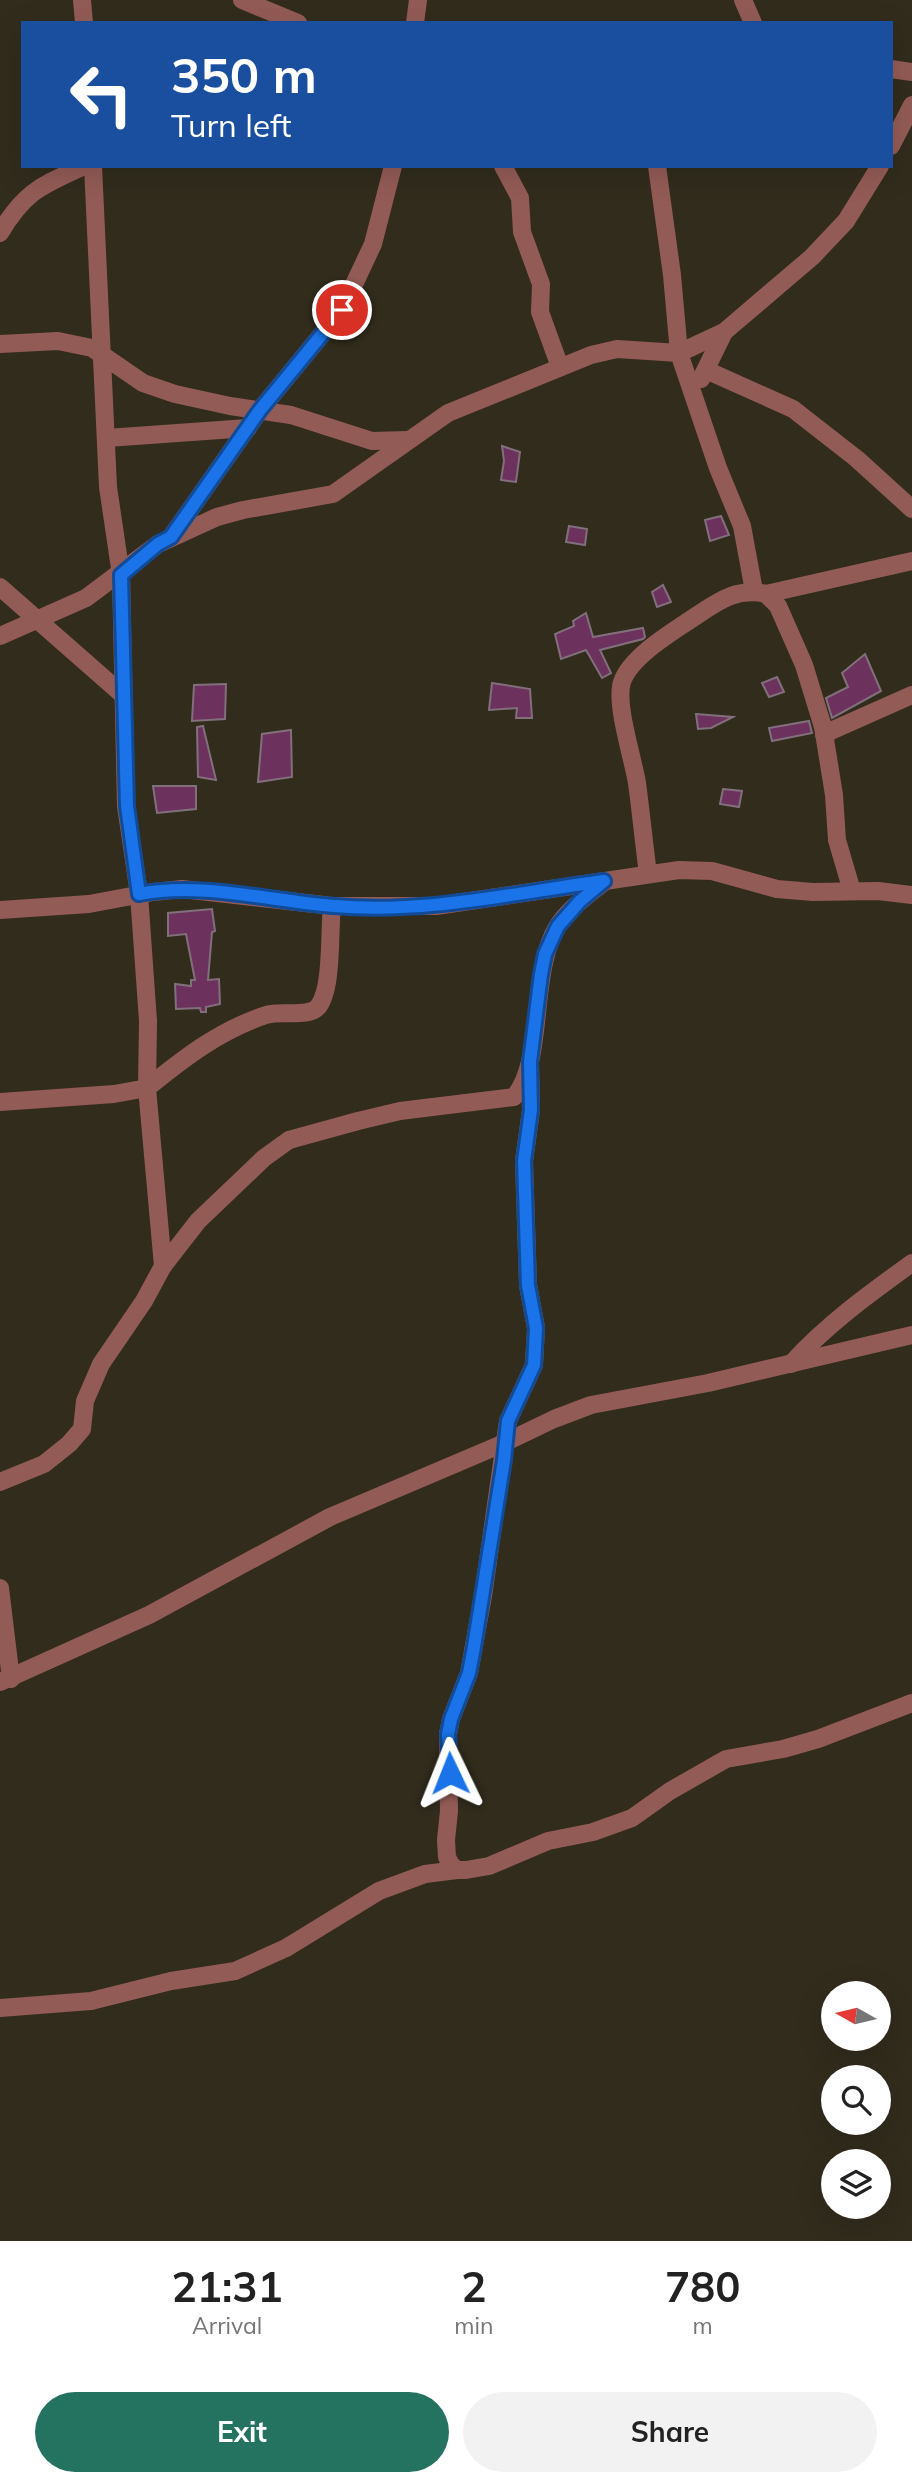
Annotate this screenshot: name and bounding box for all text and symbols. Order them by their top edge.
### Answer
text: 350 m [171,44,317,105]
icon: left [56,49,147,140]
text: Turn left [171,105,291,145]
pin [312,280,372,340]
icon: arrive [323,291,361,329]
position arrow [413,1736,487,1810]
north arrow [821,1981,891,2051]
map controls [821,1981,891,2219]
button: search [821,2065,891,2135]
button: layers [821,2149,891,2219]
text: 21:31 [172,2260,283,2313]
text: 2 [461,2260,486,2313]
text: 780 [665,2260,740,2313]
text: Arrival [192,2311,262,2340]
text: min [454,2311,493,2340]
text: m [693,2311,713,2340]
button: Exit [35,2392,449,2472]
button: Share [463,2392,877,2472]

